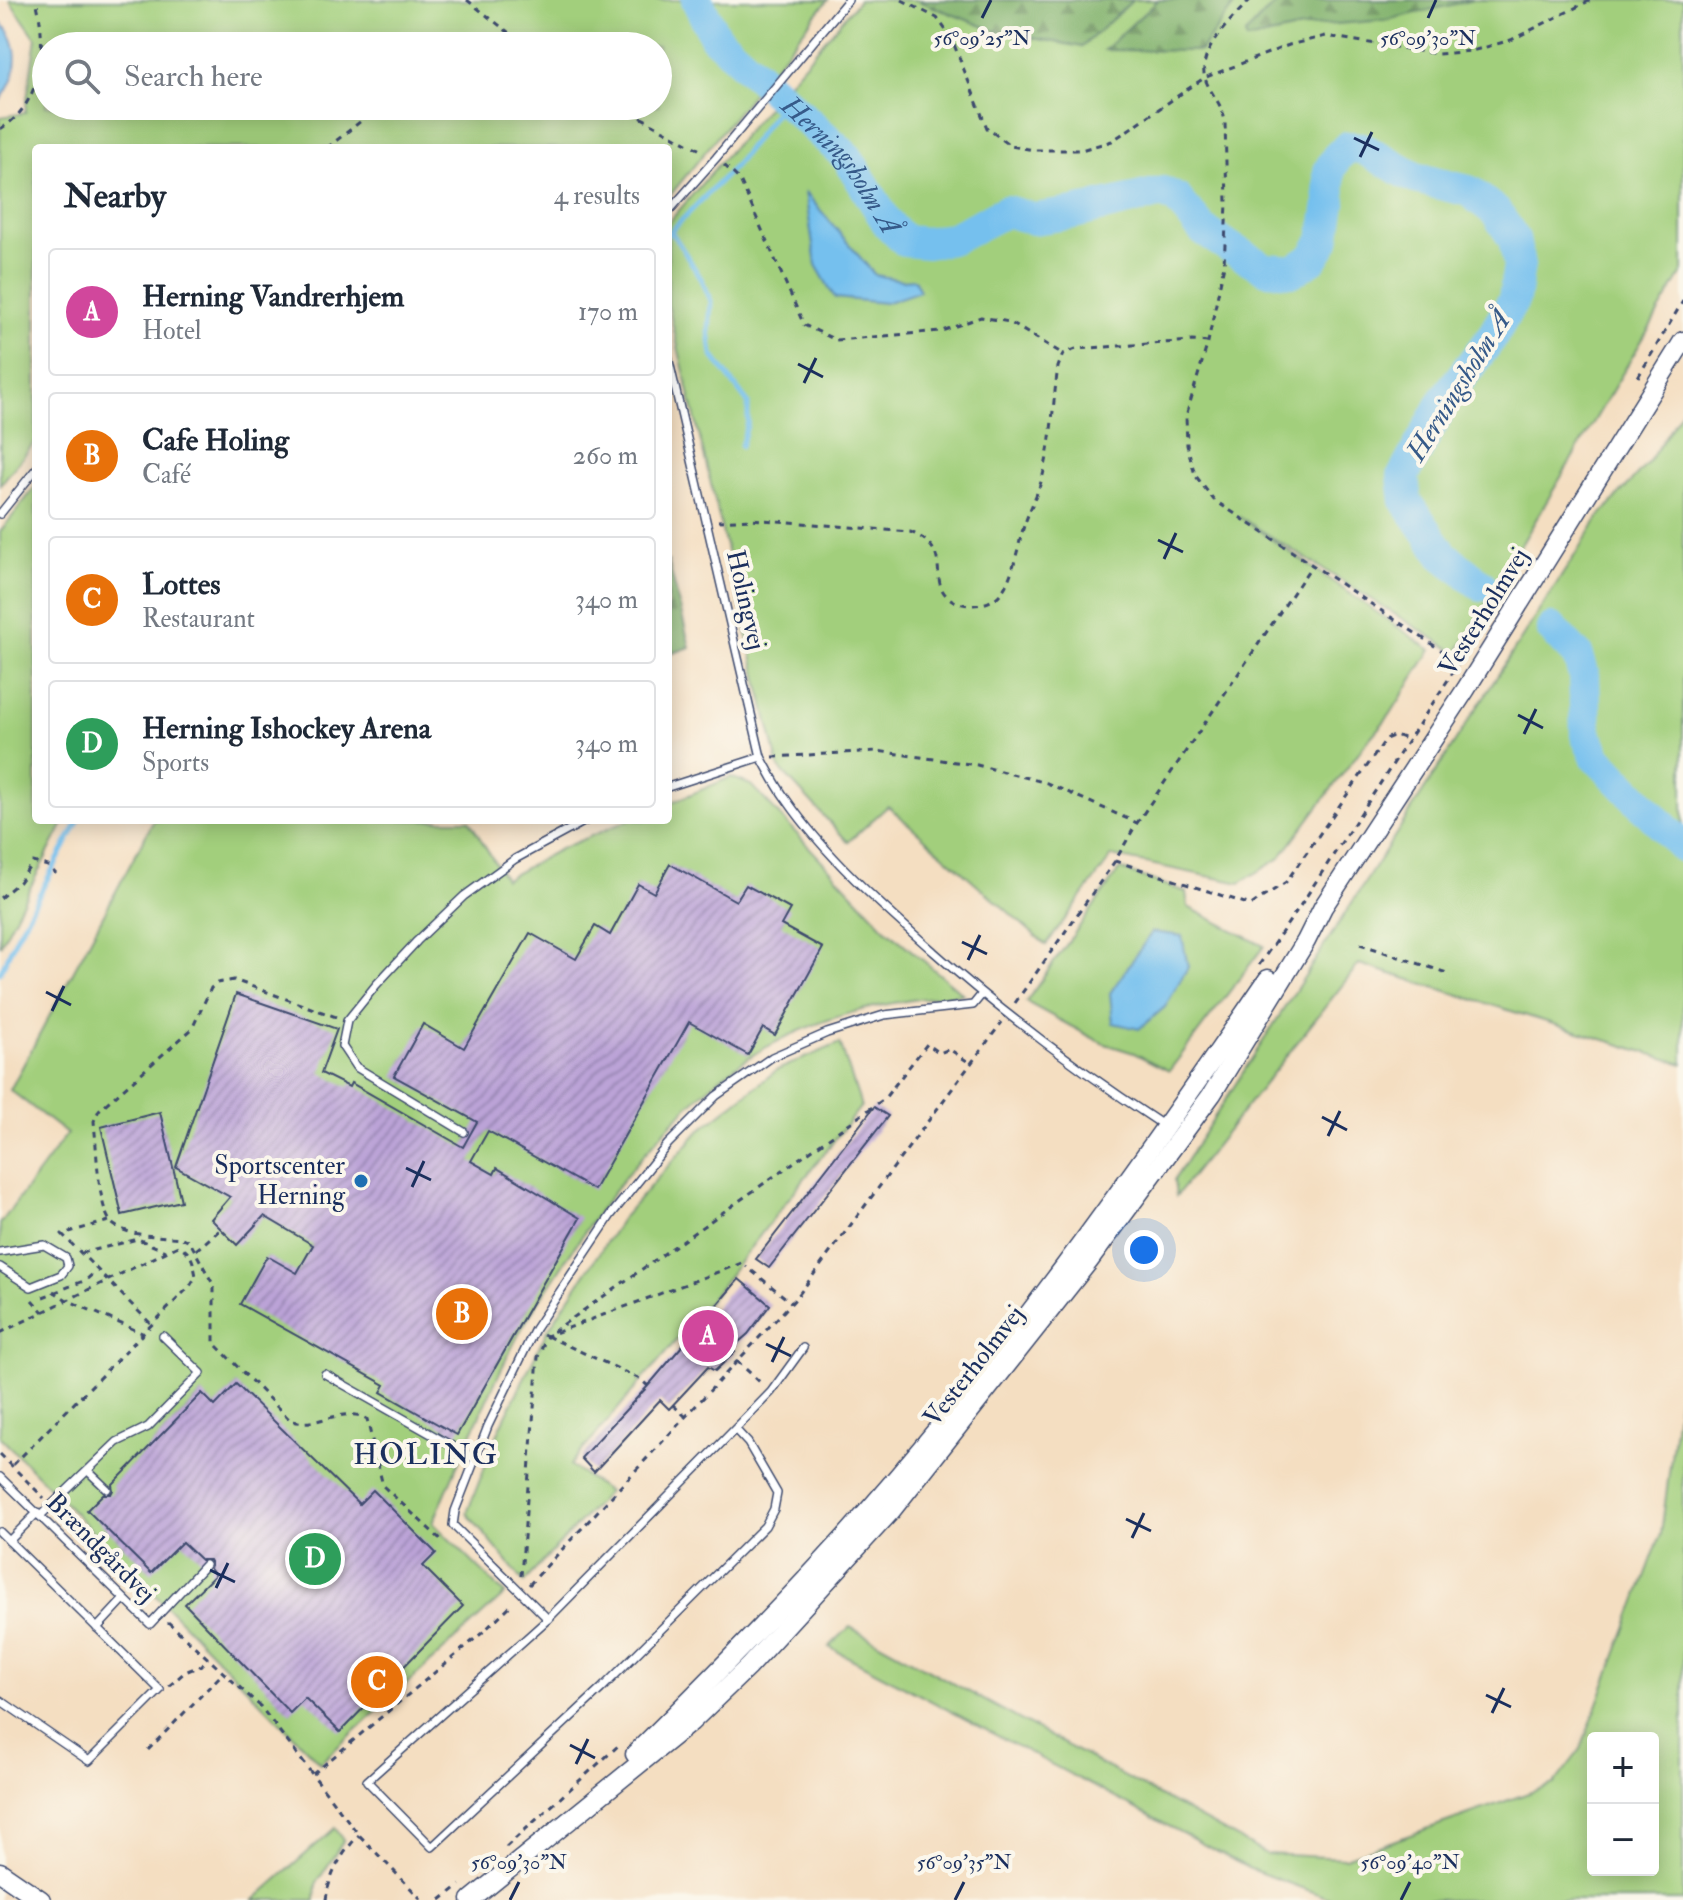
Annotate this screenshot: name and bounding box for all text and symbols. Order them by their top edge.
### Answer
text: 56°09'25"N [933,26,1031,51]
text: 56°09'30"N [1380,26,1476,51]
search box [32,32,672,120]
icon: search [60,54,104,98]
text: Search here [124,58,263,95]
water label: Herningsholm Å [772,87,909,243]
text: Nearby [64,175,166,218]
text: 4 results [554,180,640,212]
text: Herning Vandrerhjem [142,278,404,315]
text: A [84,296,100,328]
text: 170 m [578,296,638,328]
water label: Herningsholm Å [1398,302,1520,469]
text: Hotel [142,315,201,347]
text: Cafe Holing [142,422,289,459]
text: B [83,440,101,472]
text: 260 m [573,440,638,472]
text: Café [142,459,191,491]
street label: Vesterholmvej [1432,542,1536,682]
street label: Holingvej [719,547,773,653]
text: Lottes [142,566,221,603]
text: C [82,584,102,616]
text: 340 m [575,584,638,616]
text: Restaurant [142,603,255,635]
text: Herning Ishockey Arena [142,710,431,747]
text: D [81,728,103,760]
text: 340 m [575,728,638,760]
text: Sports [142,747,209,779]
place label: Sportscenter Herning [214,1150,346,1212]
marker: Sportscenter Herning [352,1172,370,1190]
your location [1124,1230,1164,1270]
pin: B [436,1284,488,1344]
street label: Vesterholmvej [917,1299,1031,1433]
pin: A [682,1306,734,1366]
district label: HOLING [353,1436,499,1473]
street label: Brændgårdvej [39,1486,163,1610]
pin: D [289,1529,341,1589]
pin: C [351,1652,403,1712]
map controls [1587,1732,1659,1876]
button: + [1587,1732,1659,1804]
button: − [1587,1804,1659,1876]
text: 56°09'30"N [471,1850,567,1875]
text: 56°09'35"N [917,1850,1011,1875]
text: 56°09'40"N [1360,1850,1460,1875]

